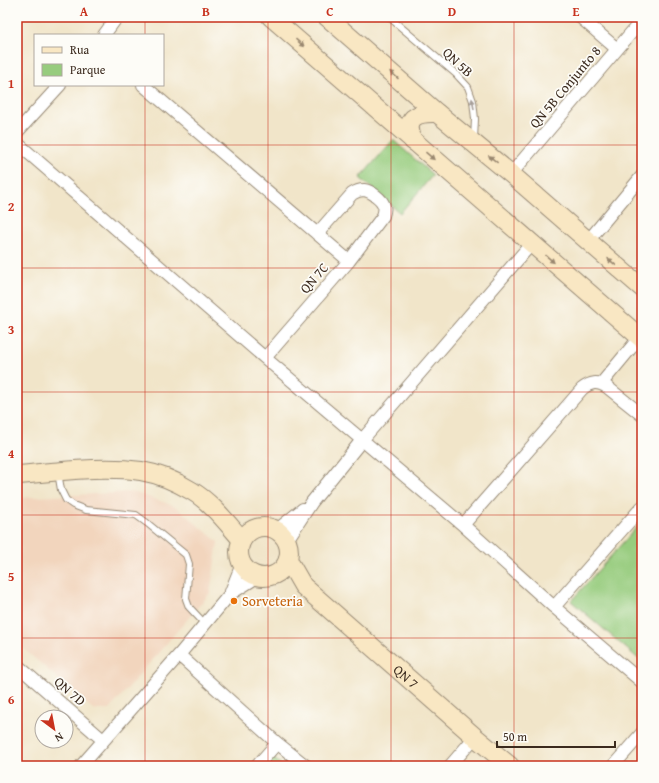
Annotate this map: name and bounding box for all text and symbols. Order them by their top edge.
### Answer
text: A [80,2,89,21]
text: B [202,2,210,21]
text: C [326,2,334,21]
text: D [448,2,456,21]
text: E [573,2,580,21]
legend [34,34,164,86]
one-way arrow [295,38,306,47]
text: Rua [70,41,89,58]
street label: QN 5B Conjunto 8 [524,41,606,133]
street label: QN 5B [438,43,478,81]
text: Parque [70,61,106,78]
one-way arrow [388,71,399,80]
text: 1 [8,74,14,93]
one-way arrow [469,98,475,110]
one-way arrow [425,151,435,160]
one-way arrow [488,155,498,163]
text: 2 [8,197,15,216]
one-way arrow [544,254,555,263]
street label: QN 7C [295,258,333,298]
one-way arrow [607,258,618,267]
text: 3 [8,320,14,339]
text: 4 [8,444,15,463]
text: 5 [8,567,15,586]
place label: Sorveteria [242,591,303,611]
marker: Sorveteria [229,596,239,606]
street label: QN 7 [389,660,423,693]
street label: QN 7D [50,672,90,710]
text: 6 [8,690,15,709]
north arrow [34,709,74,749]
scale bar [497,723,615,749]
text: 50 m [503,728,527,745]
text: N [51,729,67,747]

